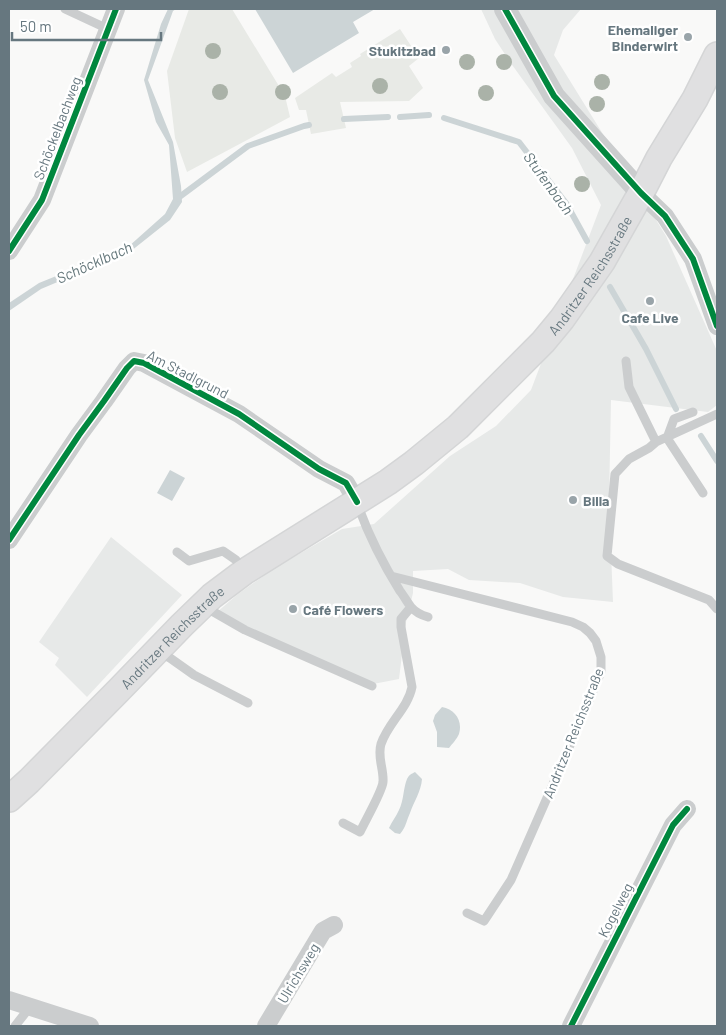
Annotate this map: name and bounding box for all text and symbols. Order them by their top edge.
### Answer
scale bar [12,10,161,42]
text: 50 m [20,17,52,35]
place label: Ehemaliger Binderwirt [608,21,679,54]
marker: Ehemaliger Binderwirt [682,31,694,43]
place label: Stukitzbad [369,42,436,59]
marker: Stukitzbad [440,44,452,56]
street label: Schöckelbachweg [29,74,85,182]
water label: Stufenbach [520,148,578,218]
street label: Andritzer Reichsstraße [544,213,635,338]
water label: Schöcklbach [53,237,135,287]
marker: Cafe Live [644,295,656,307]
place label: Cafe Live [621,309,679,326]
street label: Am Stadlgrund [144,346,232,402]
place label: Billa [583,492,609,509]
marker: Billa [567,494,579,506]
street label: Andritzer Reichsstraße [117,582,227,692]
place label: Café Flowers [303,601,383,618]
marker: Café Flowers [287,603,299,615]
street label: Andritzer Reichsstraße [539,665,607,801]
street label: Kogelweg [594,880,636,940]
street label: Ulrichsweg [273,940,323,1006]

